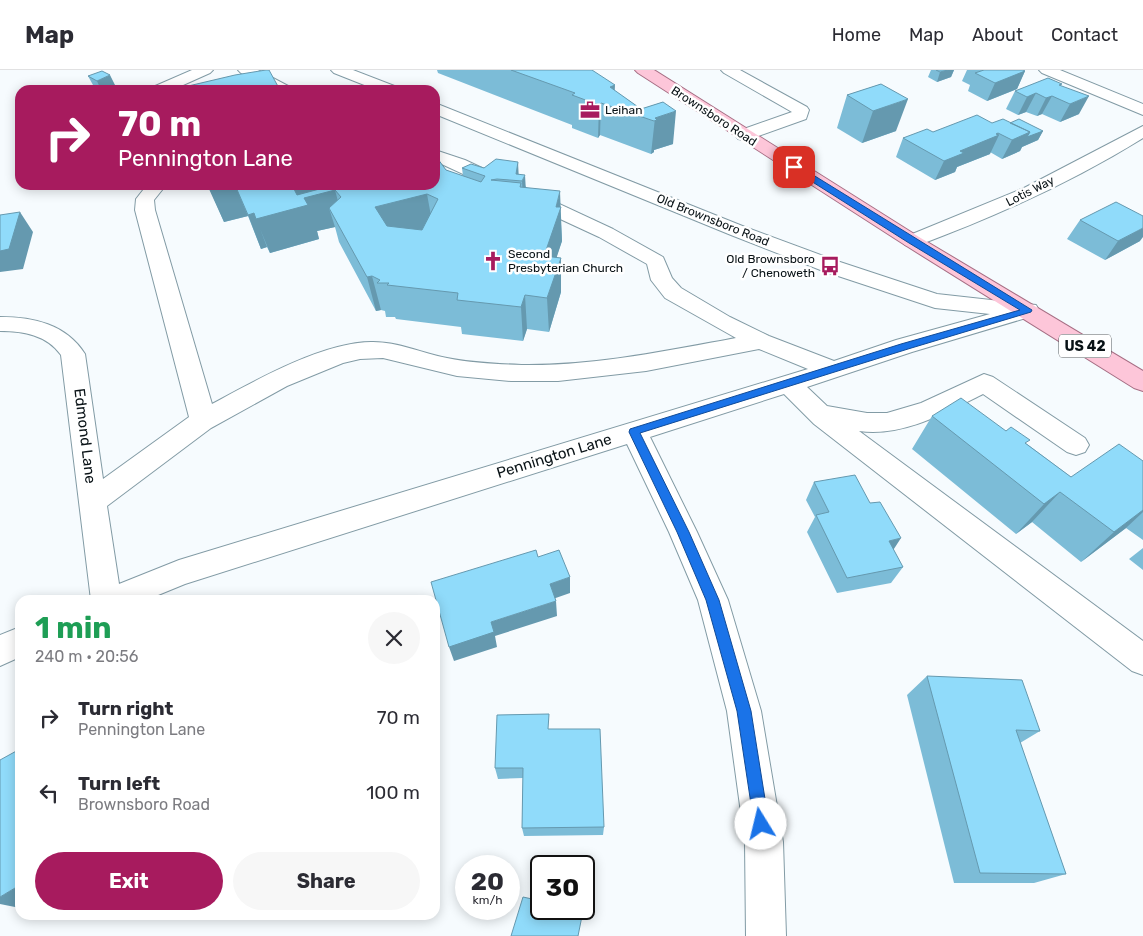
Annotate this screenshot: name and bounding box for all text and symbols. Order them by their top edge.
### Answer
text: Map [25,21,74,49]
text: Home [832,24,881,46]
text: Map [909,24,944,46]
text: About [972,24,1023,46]
text: Contact [1051,24,1118,46]
street label: Brownsboro Road [669,83,759,149]
office icon: Leihan [579,99,601,121]
text: 70 m [118,103,201,145]
place label: Leihan [605,103,642,117]
icon: right [35,105,100,170]
text: Pennington Lane [118,145,293,172]
pin [773,146,815,188]
icon: arrive [780,153,808,181]
street label: Lotis Way [1003,173,1057,209]
street label: Old Brownsboro Road [655,191,771,249]
place label: Second Presbyterian Church [508,247,623,275]
church icon: Second Presbyterian Church [482,250,504,272]
place label: Old Brownsboro / Chenoweth [726,252,815,280]
bus stop icon: Old Brownsboro / Chenoweth [819,255,841,277]
road number: US 42 [1059,334,1111,358]
street label: Edmond Lane [70,387,100,485]
street label: Pennington Lane [494,430,614,482]
text: 1 min [35,610,112,646]
button: close [368,612,420,664]
text: 240 m · 20:56 [35,647,138,666]
text: Turn right [78,697,173,720]
icon: right [35,704,63,732]
text: 70 m [377,706,420,729]
text: Pennington Lane [78,720,205,739]
text: Turn left [78,772,160,795]
icon: left [35,779,63,807]
text: 100 m [366,781,420,804]
text: Brownsboro Road [78,795,210,814]
position arrow [734,797,786,849]
button: Exit [35,852,223,910]
button: Share [233,852,420,910]
speed limit sign: 30 [530,855,595,920]
text: 20 [471,867,504,896]
text: km/h [473,893,502,907]

